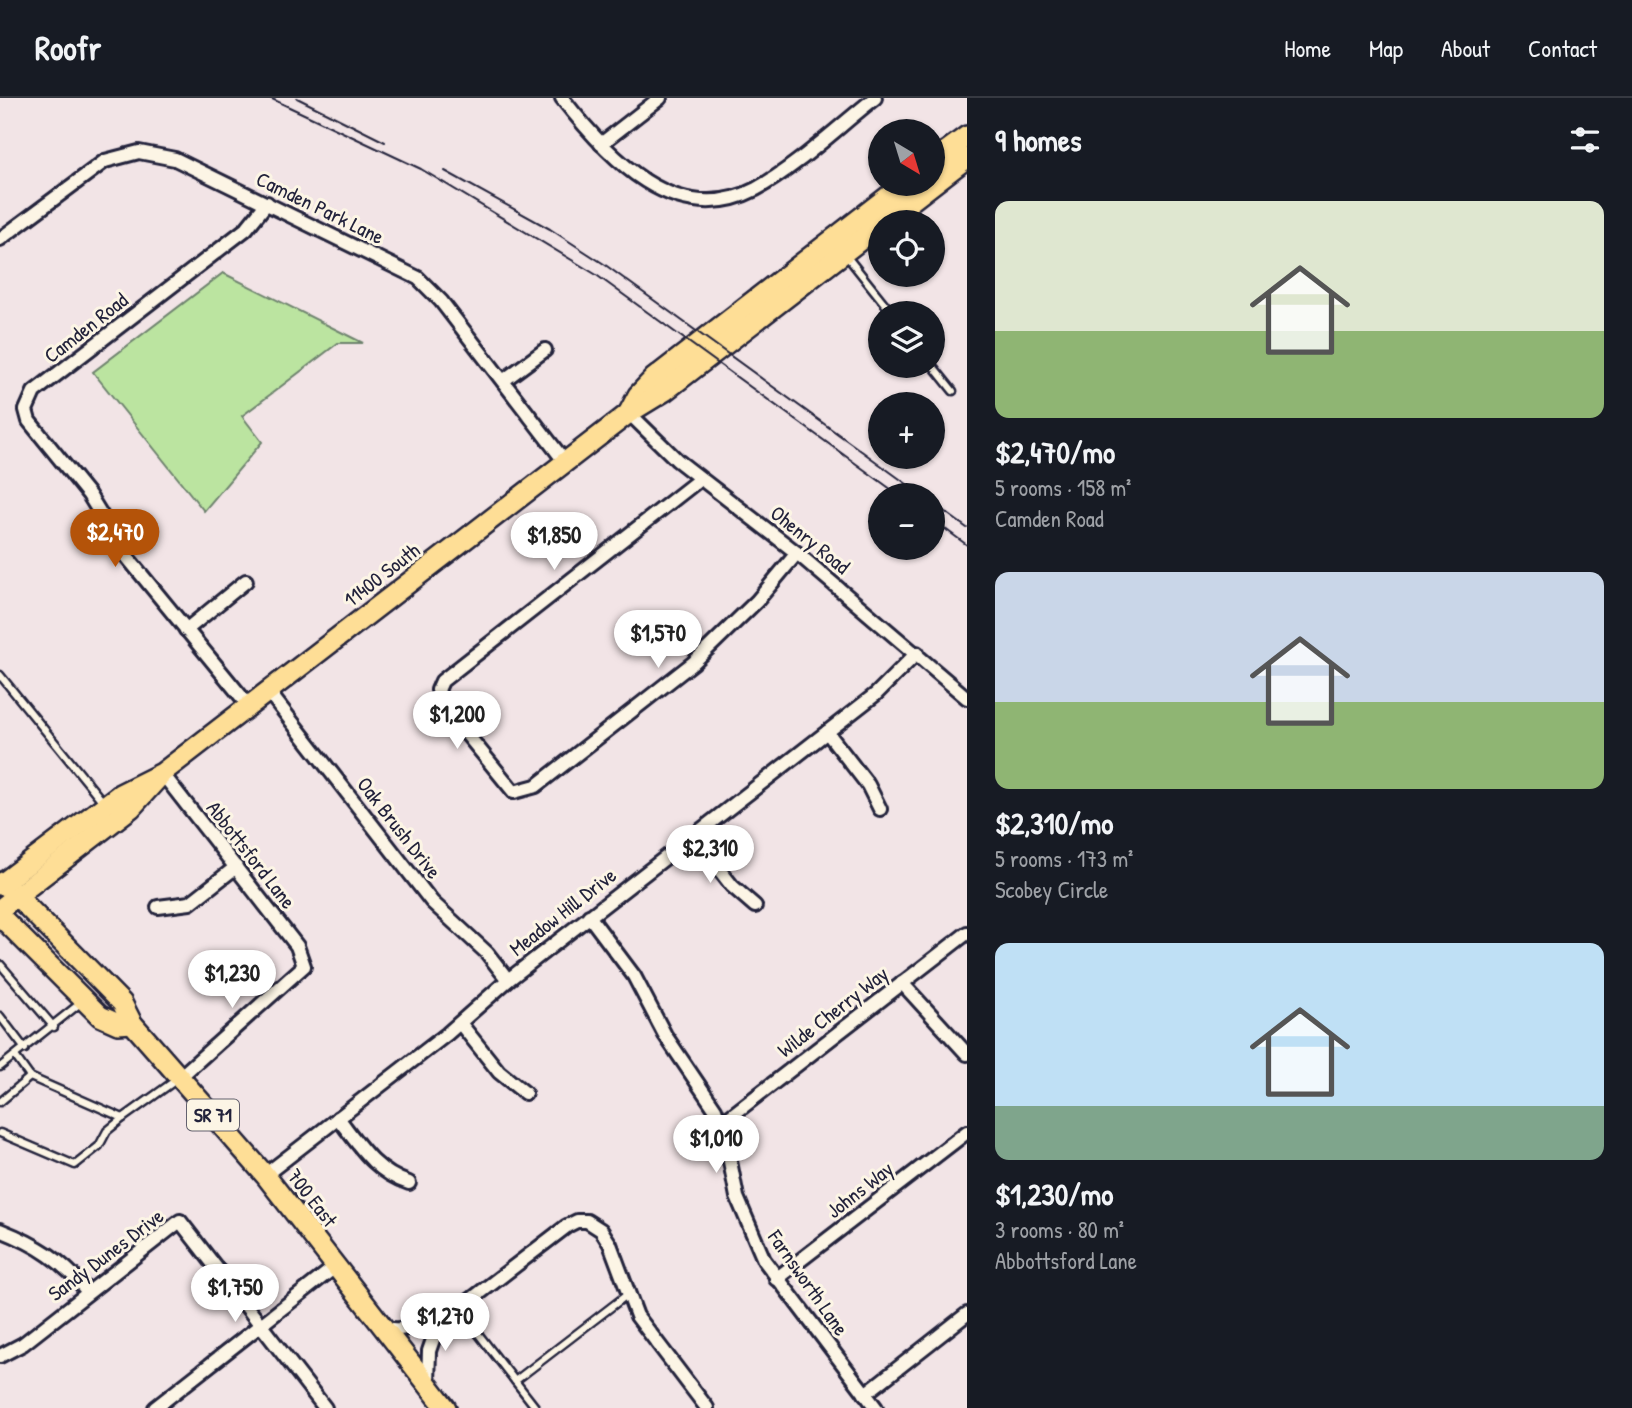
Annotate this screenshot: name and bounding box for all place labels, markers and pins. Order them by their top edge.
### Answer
pin: $2,470 [58,510,172,569]
pin: $1,850 [497,512,611,572]
pin: $1,570 [601,610,715,670]
pin: $1,200 [400,692,514,751]
pin: $2,310 [653,826,767,885]
pin: $1,230 [175,950,289,1010]
pin: $1,010 [659,1116,773,1175]
pin: $1,750 [178,1264,292,1324]
pin: $1,270 [388,1294,502,1353]

